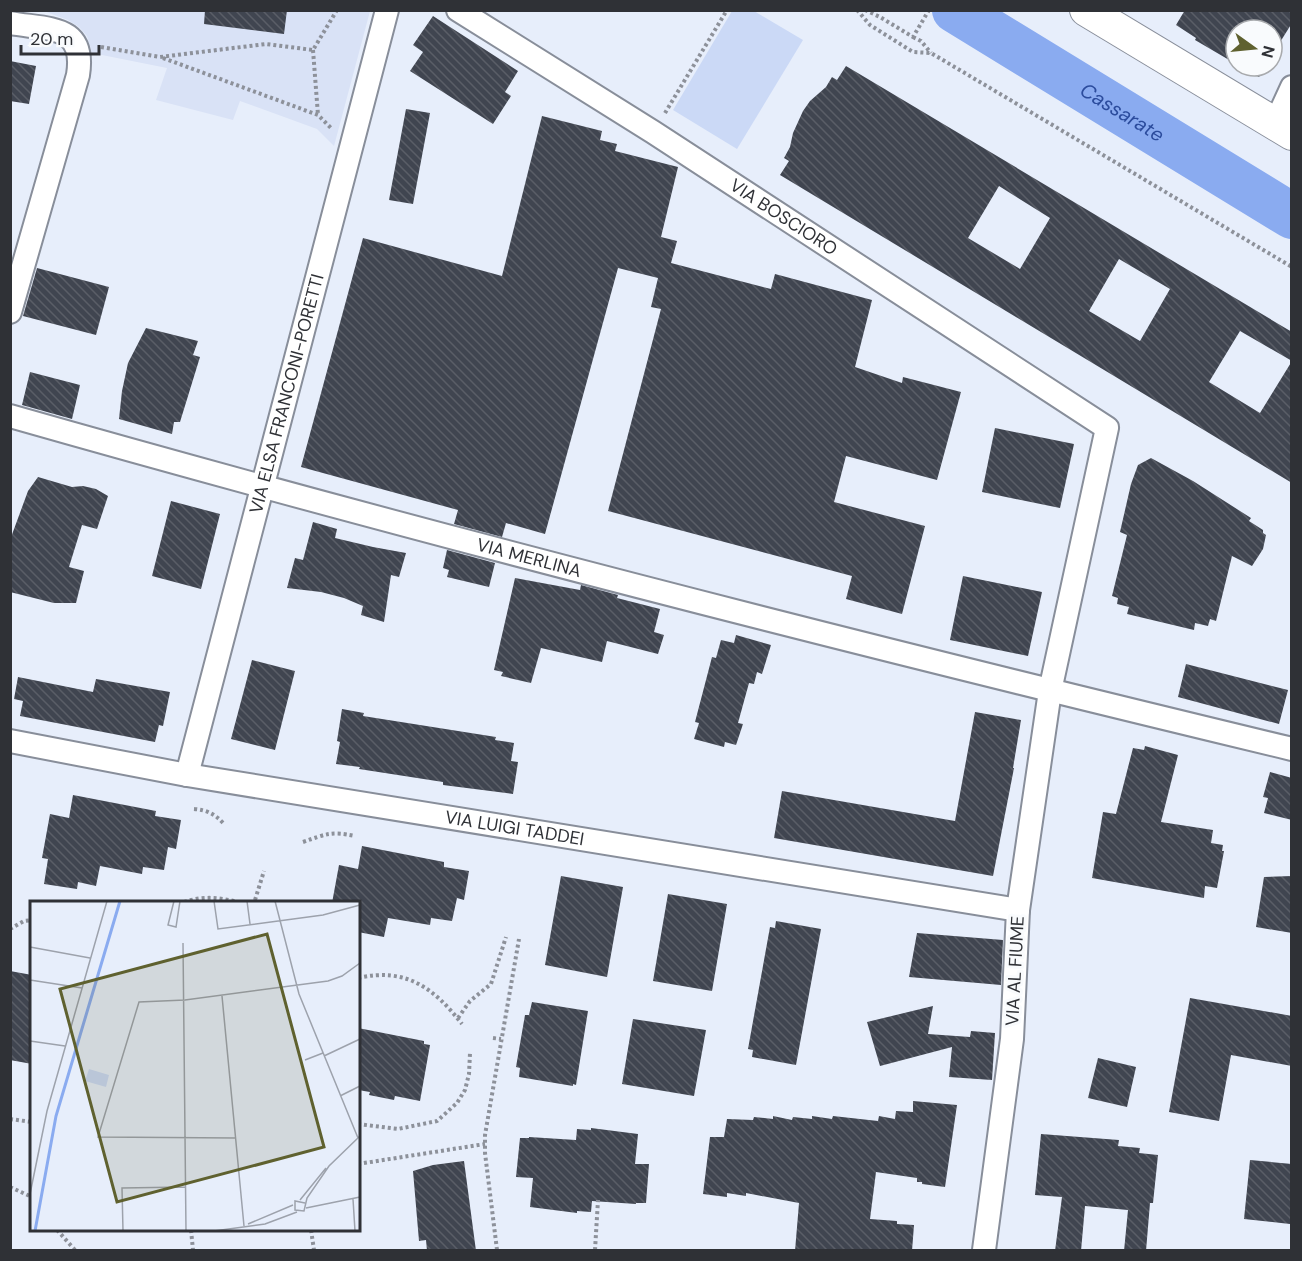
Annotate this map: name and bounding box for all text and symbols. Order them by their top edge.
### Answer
scale bar [21,18,99,56]
north arrow [1224,18,1284,78]
text: 20 m [30,27,73,51]
text: N [1256,43,1280,60]
water label: Cassarate [1075,77,1169,148]
street label: VIA BOSCIORO [725,173,842,261]
street label: VIA ELSA FRANCONI-PORETTI [244,271,330,516]
street label: VIA MERLINA [474,533,584,583]
street label: VIA LUIGI TADDEI [443,805,586,851]
inset map [30,901,360,1231]
street label: VIA AL FIUME [1000,915,1030,1027]

